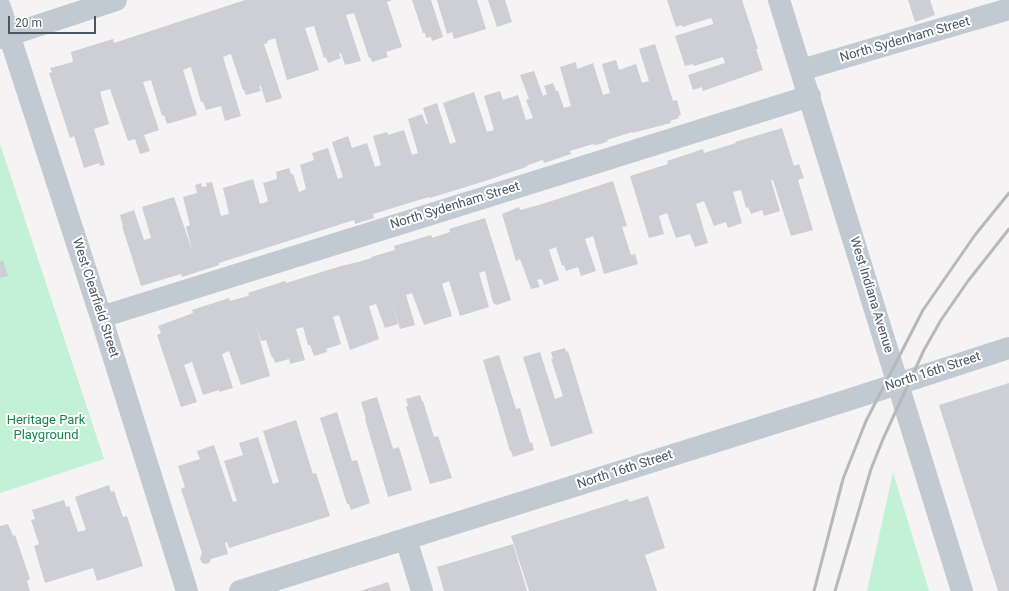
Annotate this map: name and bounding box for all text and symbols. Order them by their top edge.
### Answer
scale bar [10,8,98,34]
street label: North Sydenham Street [838,14,972,66]
text: 20 m [15,16,42,30]
street label: North Sydenham Street [388,179,522,233]
street label: West Indiana Avenue [846,235,896,355]
street label: West Clearfield Street [68,236,122,360]
street label: North 16th Street [883,349,983,395]
park label: Heritage Park Playground [7,413,85,444]
street label: North 16th Street [575,447,675,493]

